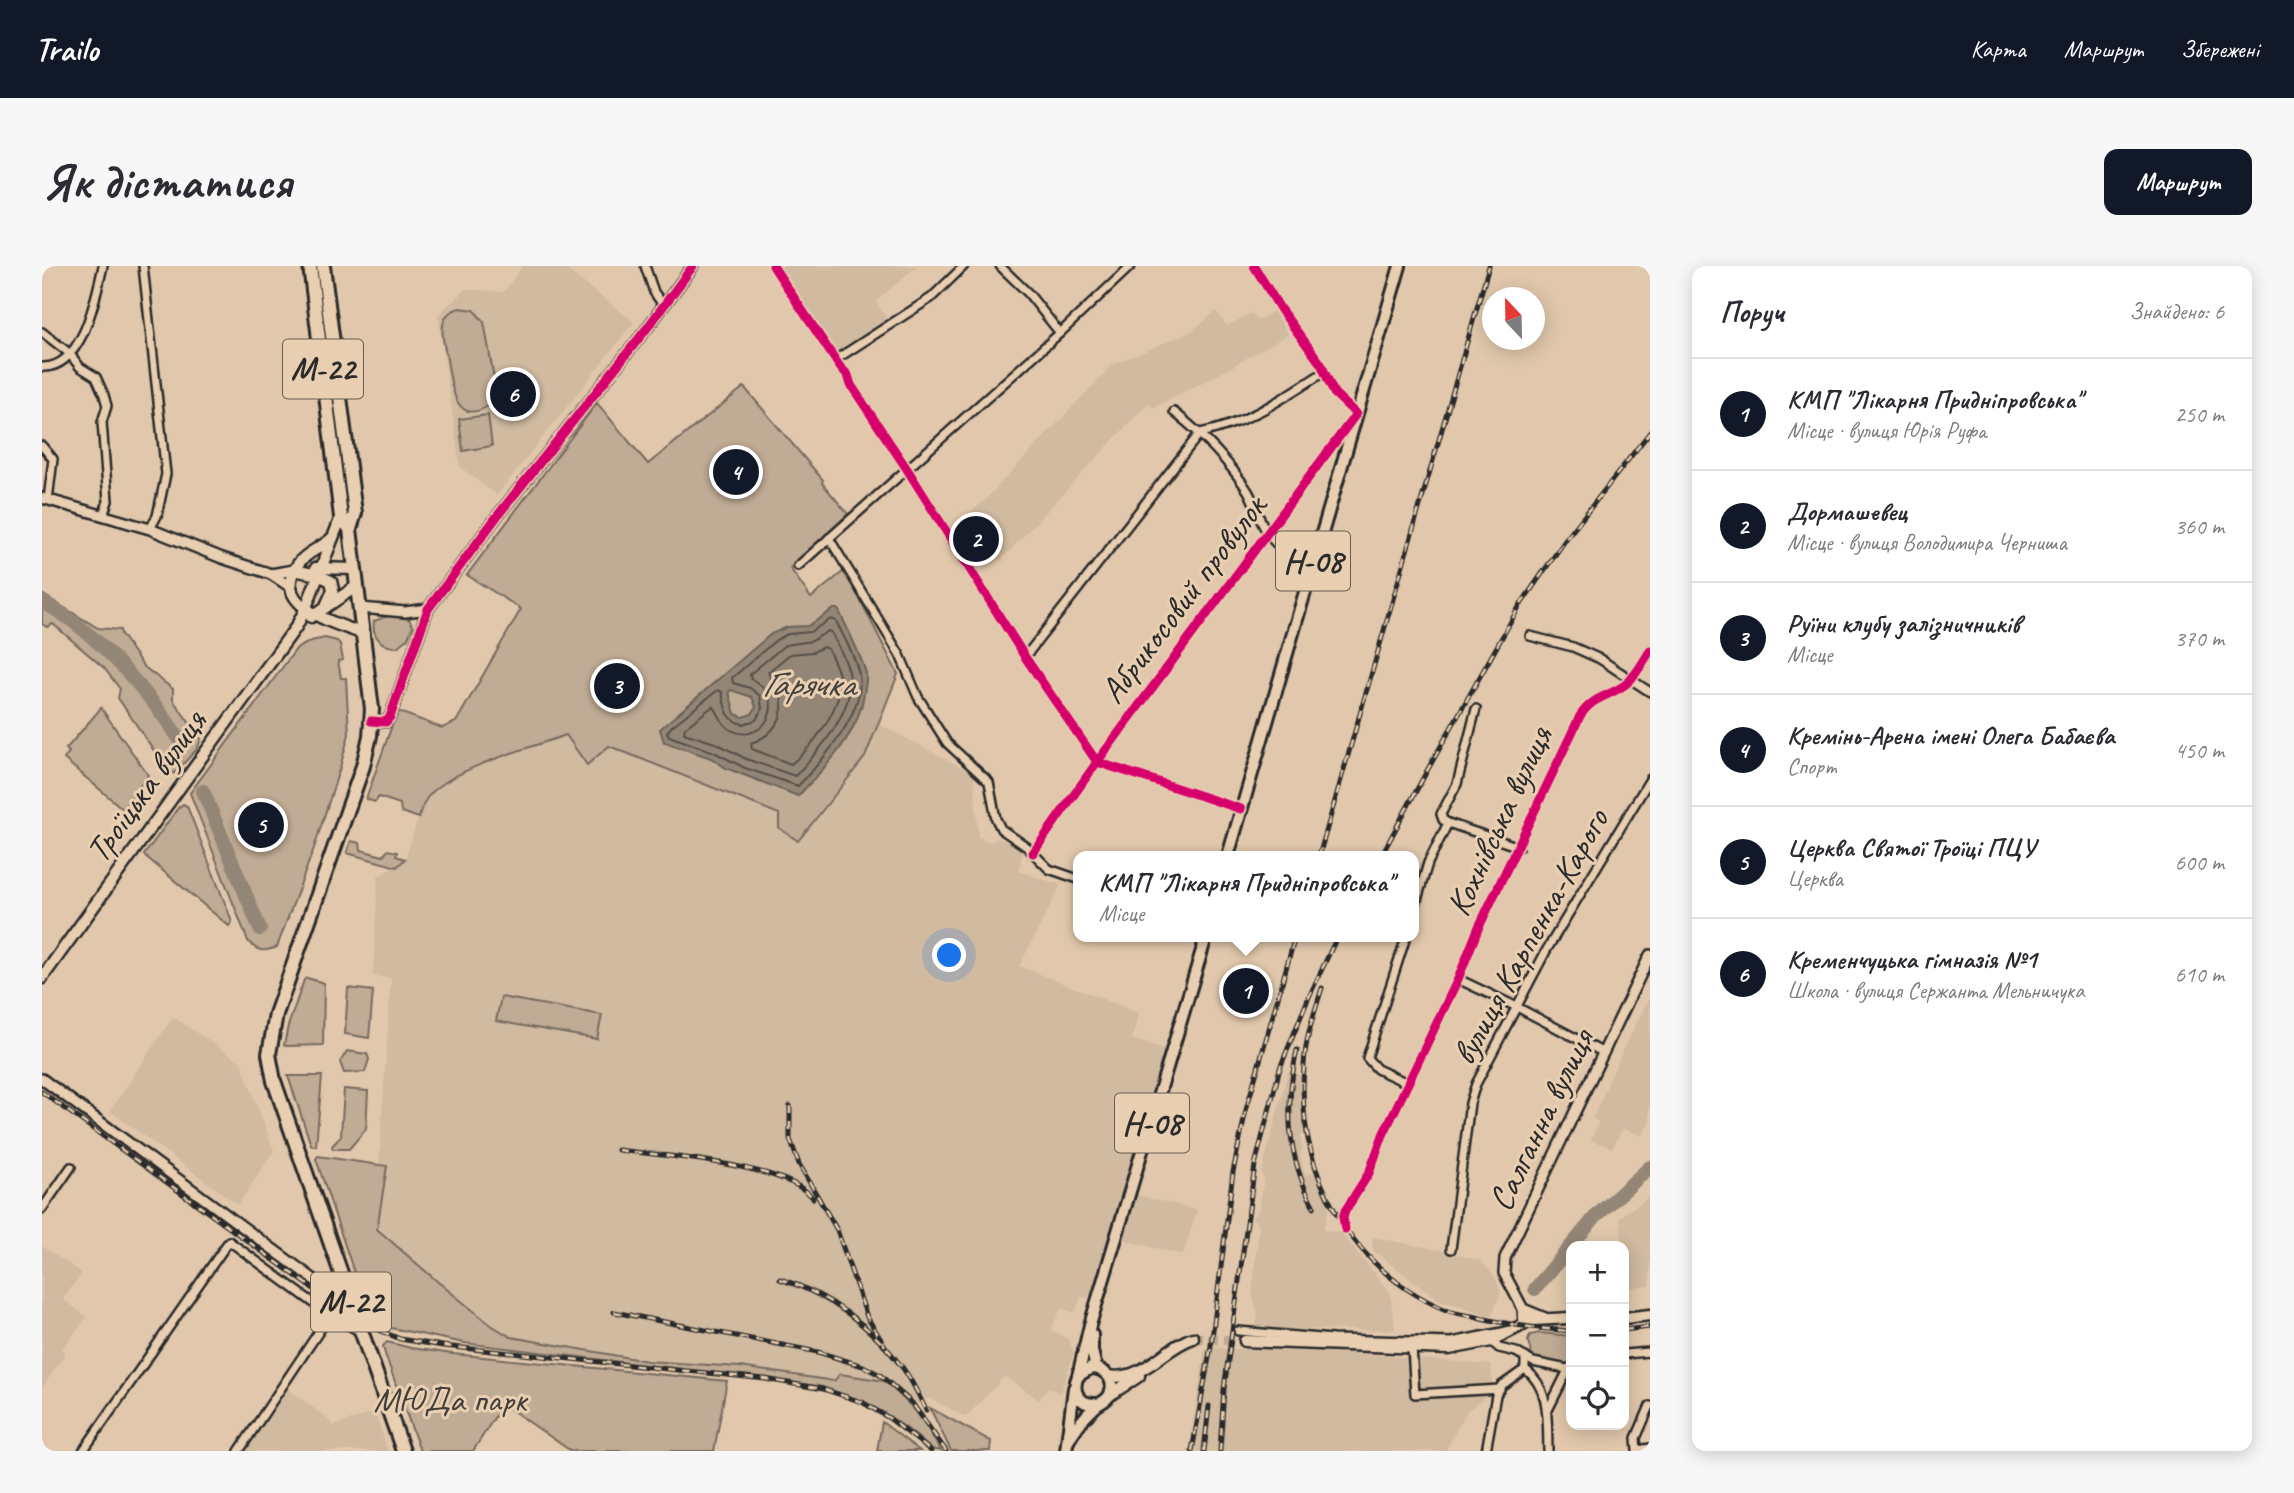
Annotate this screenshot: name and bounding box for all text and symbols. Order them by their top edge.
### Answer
text: Trailo [35,28,98,70]
text: Карта [1971,34,2026,64]
text: Маршрут [2064,34,2143,64]
text: Збережені [2181,34,2259,64]
button: Маршрут [2104,149,2252,215]
text: Як дістатися [42,151,292,213]
north arrow [1482,287,1545,350]
text: Поруч [1720,293,1784,331]
text: Знайдено: 6 [2129,297,2224,326]
road number: М-22 [283,340,363,398]
pin: 6 [490,368,536,420]
text: КМП "Лікарня Придніпровська" [1787,383,2082,416]
text: 1 [1738,400,1748,429]
text: 250 m [2175,400,2224,429]
text: Місце · вулиця Юрія Руфа [1787,416,1986,445]
pin: 4 [713,446,759,498]
street label: Абрикосовий провулок [1090,483,1278,712]
text: Дормашевец [1787,495,1907,528]
text: 2 [1738,512,1748,541]
text: 360 m [2175,512,2224,541]
pin: 2 [953,513,999,565]
text: Місце · вулиця Володимира Черниша [1787,528,2067,557]
road number: Н-08 [1276,532,1350,590]
text: Руїни клубу залізничників [1787,607,2020,640]
text: 3 [1738,624,1748,653]
text: 370 m [2175,624,2224,653]
text: Місце [1787,640,1833,669]
pin: 3 [594,660,640,712]
water label: Гарячка [762,660,858,707]
street label: Троїцька вулиця [76,700,217,871]
street label: Кохнівська вулиця [1436,718,1563,923]
text: Кремінь-Арена імені Олега Бабаєва [1787,719,2114,752]
text: 4 [1738,736,1748,765]
text: 450 m [2175,736,2224,765]
text: Спорт [1787,752,1837,781]
pin: 5 [238,799,284,851]
street label: вулиця Карпенка-Карого [1441,800,1620,1073]
text: Церква Святої Троїці ПЦУ [1787,831,2035,864]
text: 5 [1738,848,1748,877]
text: 600 m [2175,848,2224,877]
popup [1073,851,1419,942]
text: Церква [1787,864,1843,893]
text: КМП "Лікарня Придніпровська" [1099,866,1393,899]
text: Місце [1099,899,1144,928]
your location [932,938,966,972]
text: Кременчуцька гімназія №1 [1787,943,2037,976]
text: 6 [1738,960,1748,989]
text: 610 m [2175,960,2224,989]
pin: 1 [1223,965,1269,1017]
text: Школа · вулиця Сержанта Мельничука [1787,976,2084,1005]
street label: Салганна вулиця [1478,1019,1606,1218]
road number: Н-08 [1115,1094,1189,1152]
map controls [1566,1241,1629,1430]
button: + [1566,1241,1629,1304]
road number: М-22 [311,1272,391,1332]
button: − [1566,1304,1629,1367]
button: locate [1566,1367,1629,1430]
park label: МЮДа парк [373,1377,529,1422]

